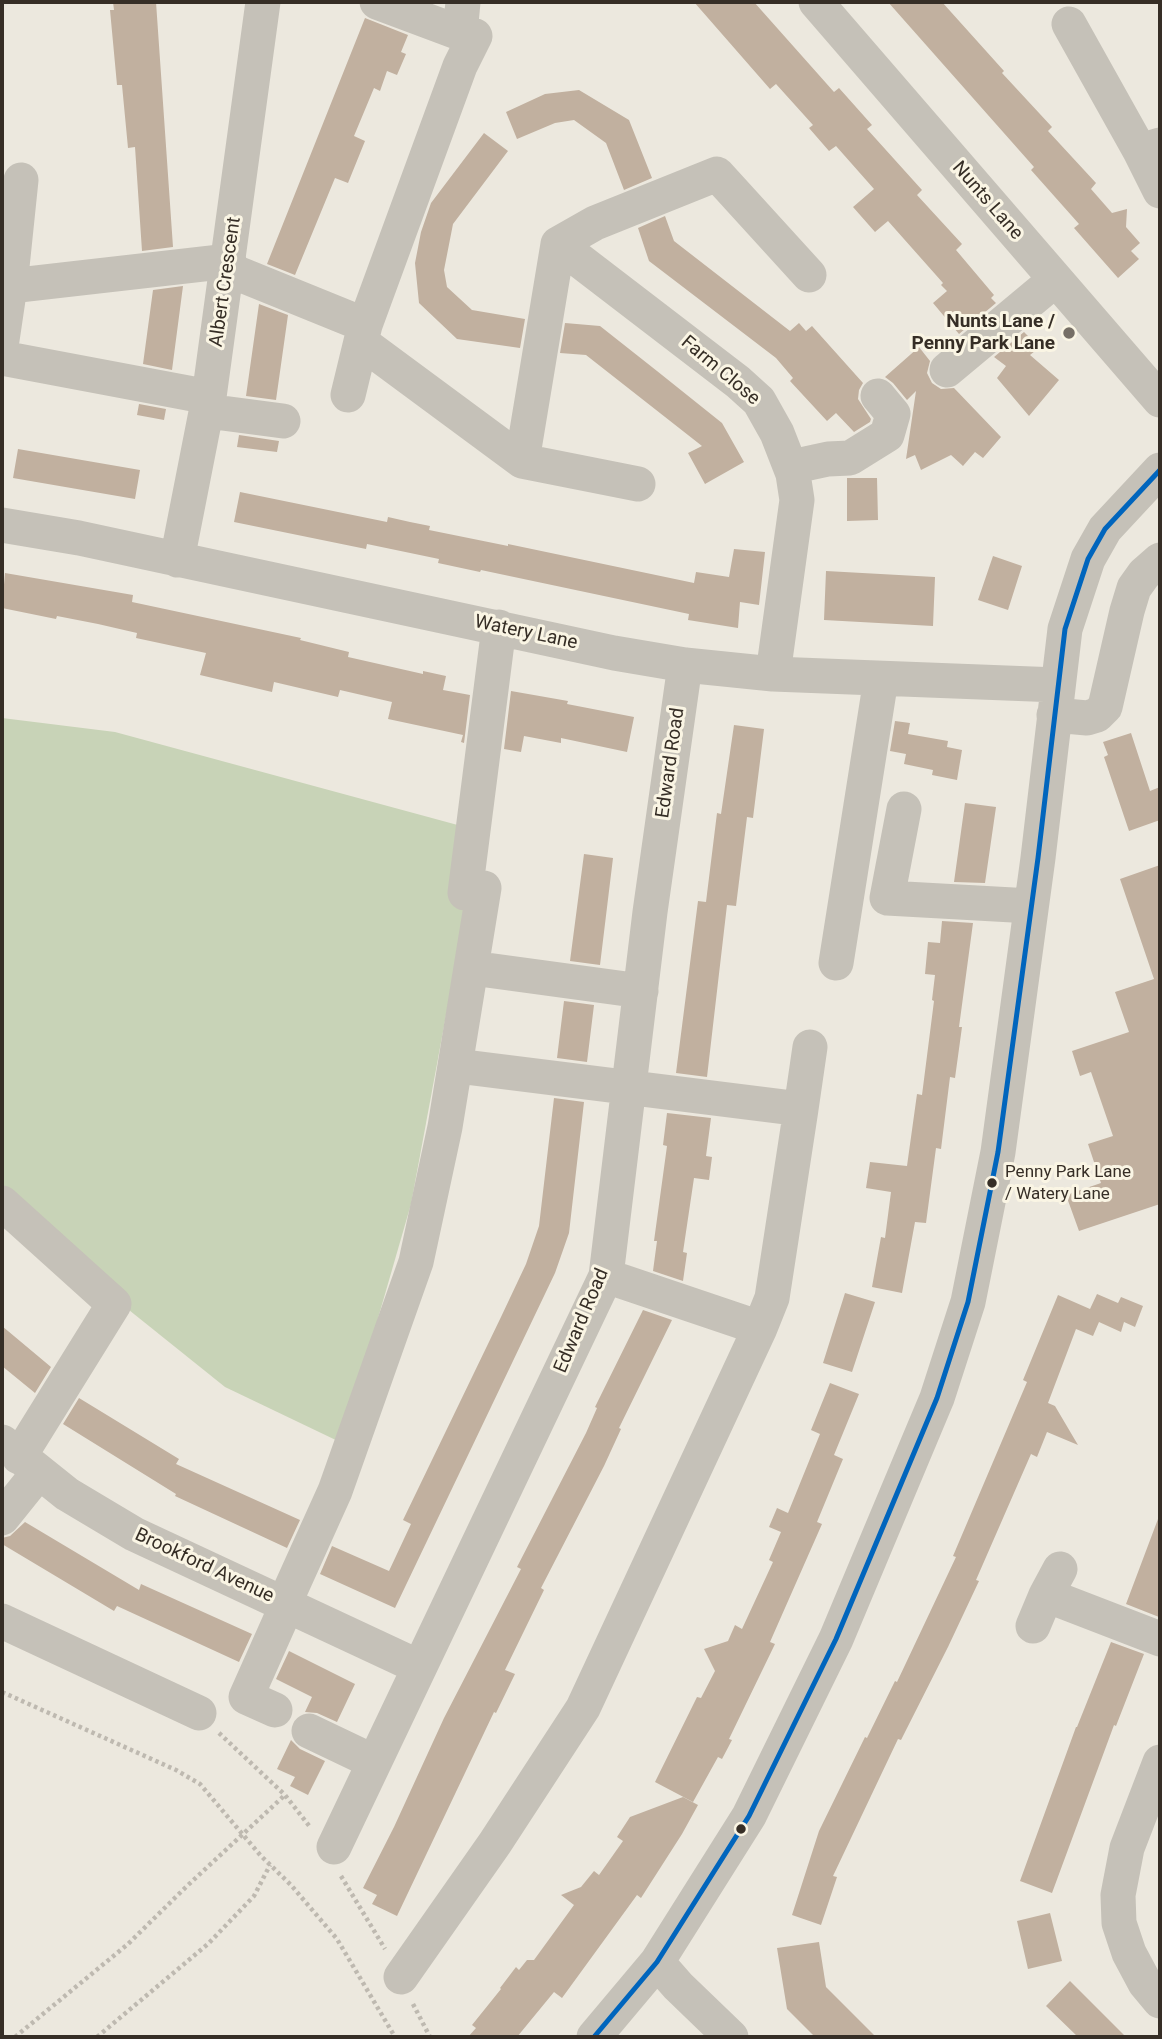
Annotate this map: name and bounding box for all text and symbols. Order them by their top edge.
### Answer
street label: Nunts Lane [947,157,1027,245]
street label: Albert Crescent [206,216,246,348]
place label: Nunts Lane / Penny Park Lane [912,311,1055,355]
marker: Nunts Lane / Penny Park Lane [1061,325,1077,341]
street label: Farm Close [676,331,764,411]
street label: Watery Lane [472,611,580,655]
street label: Edward Road [652,706,690,820]
place label: Penny Park Lane / Watery Lane [1005,1163,1131,1203]
marker: Penny Park Lane / Watery Lane [985,1176,999,1190]
street label: Edward Road [550,1265,614,1377]
street label: Brookford Avenue [131,1524,277,1608]
unlabelled marker [734,1822,748,1836]

